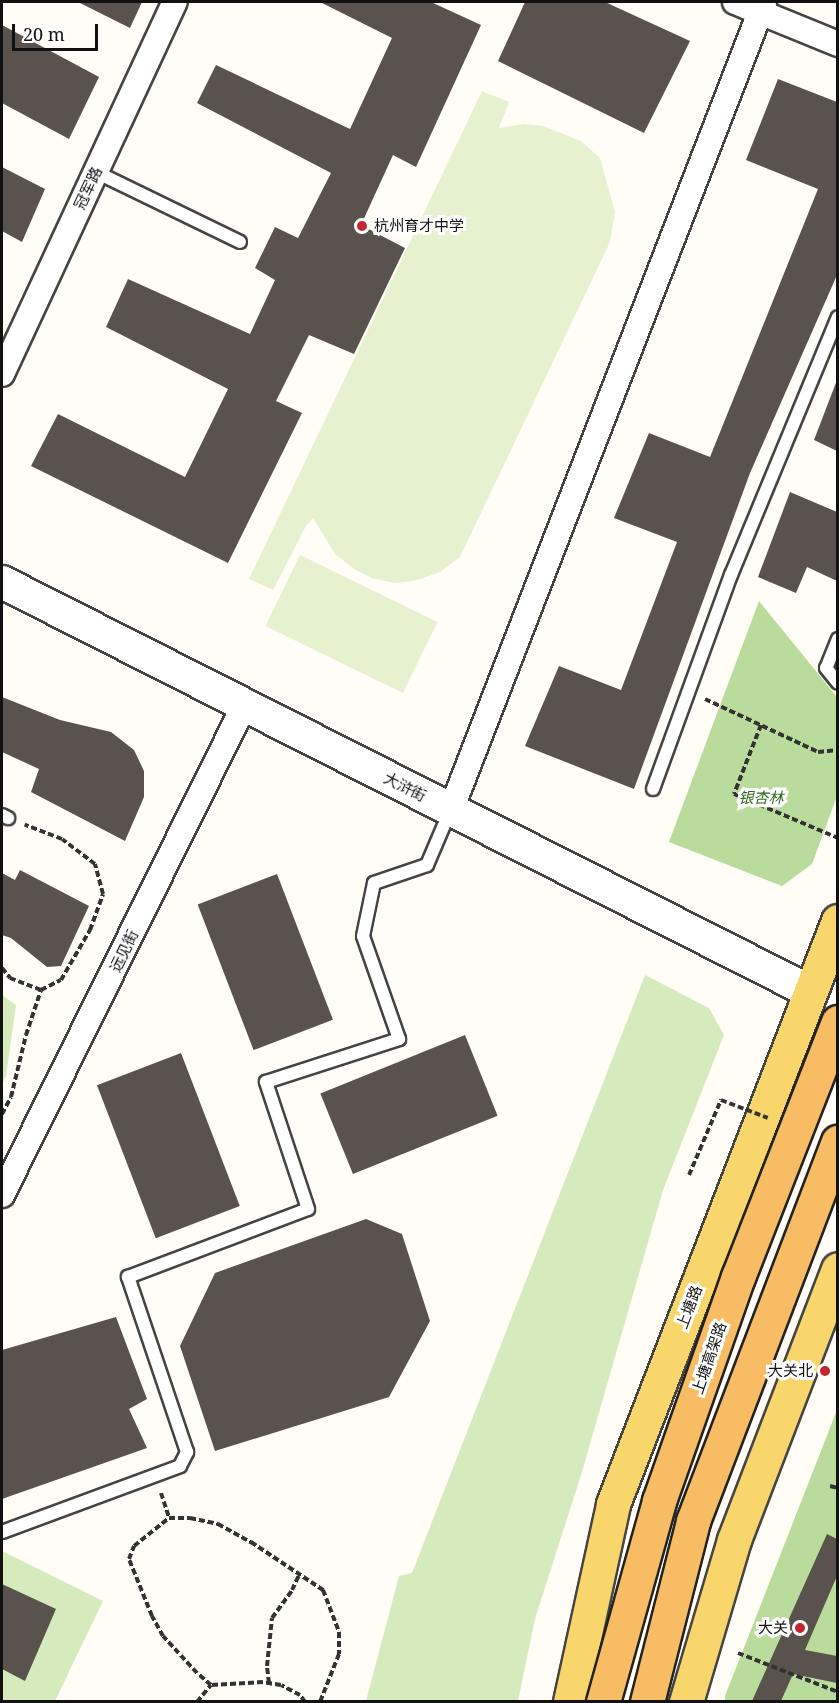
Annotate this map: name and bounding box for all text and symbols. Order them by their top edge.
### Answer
scale bar [15,12,100,50]
text: 20 m [23,22,65,46]
street label: 冠军路 [70,164,106,212]
place label: 杭州育才中学 [374,217,464,235]
marker: 杭州育才中学 [355,219,369,233]
street label: 大浒街 [381,769,429,805]
park label: 银杏林 [739,789,783,807]
street label: 远见街 [106,927,142,975]
street label: 上塘路 [673,1283,705,1331]
street label: 上塘高架路 [688,1320,730,1396]
place label: 大关北 [768,1362,813,1380]
marker: 大关北 [818,1364,832,1378]
place label: 大关 [758,1619,788,1637]
marker: 大关 [793,1621,807,1635]

